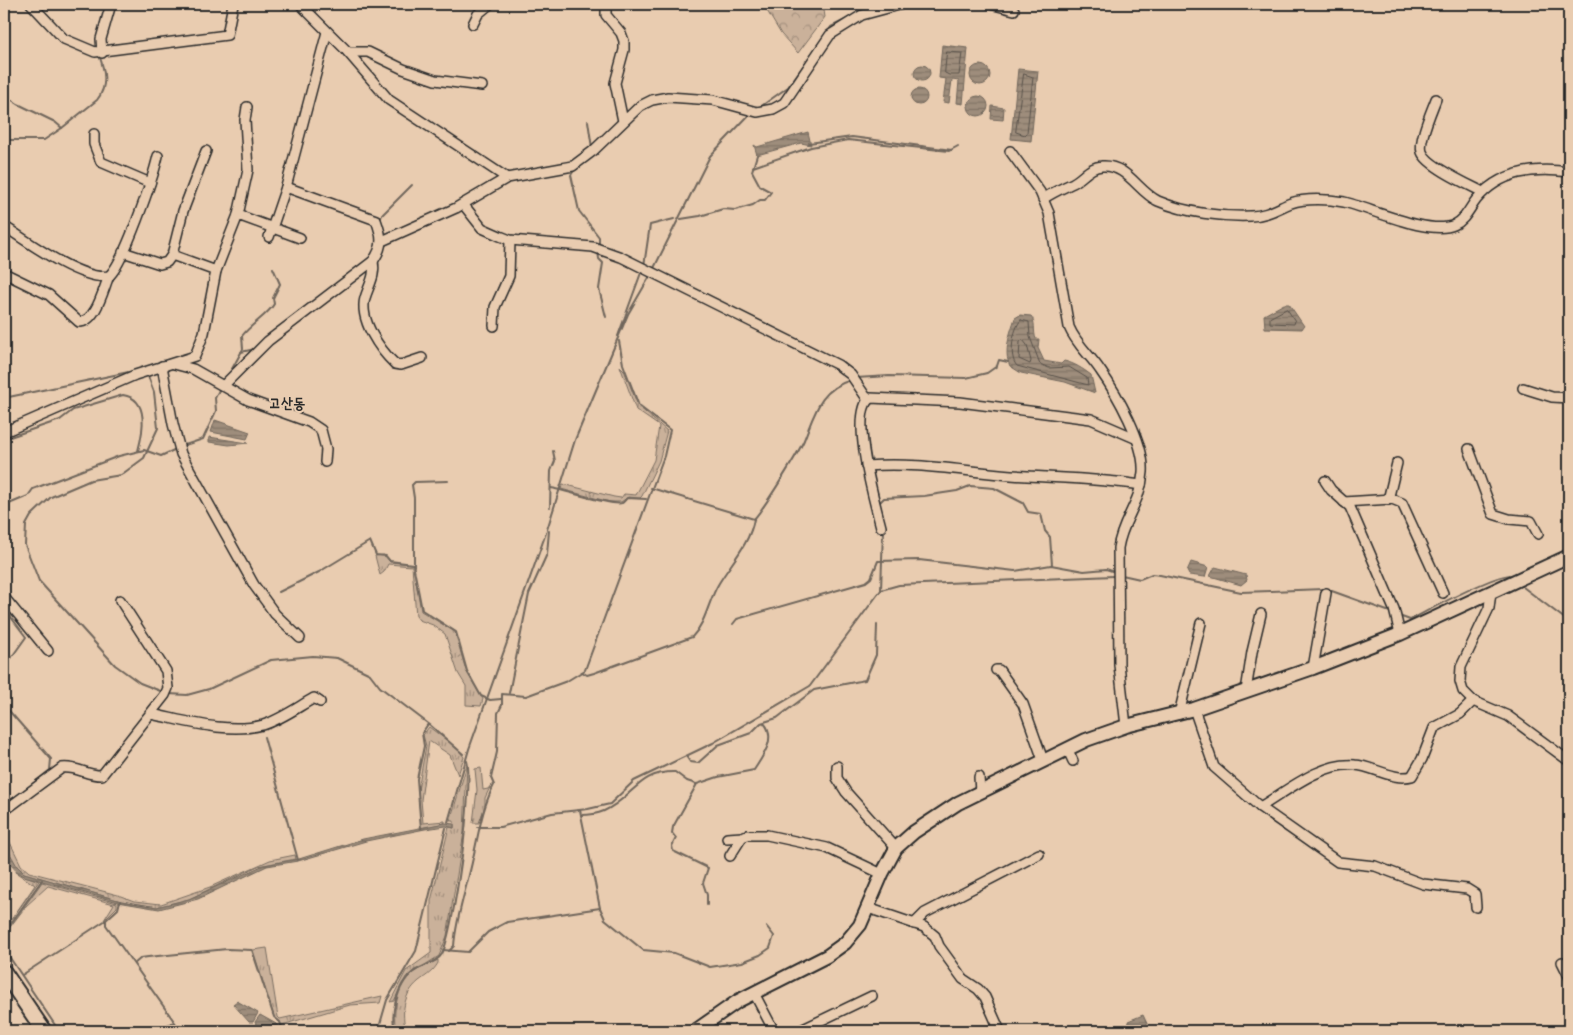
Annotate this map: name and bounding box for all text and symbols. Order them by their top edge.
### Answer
district label: 고산동 [269,390,305,413]

